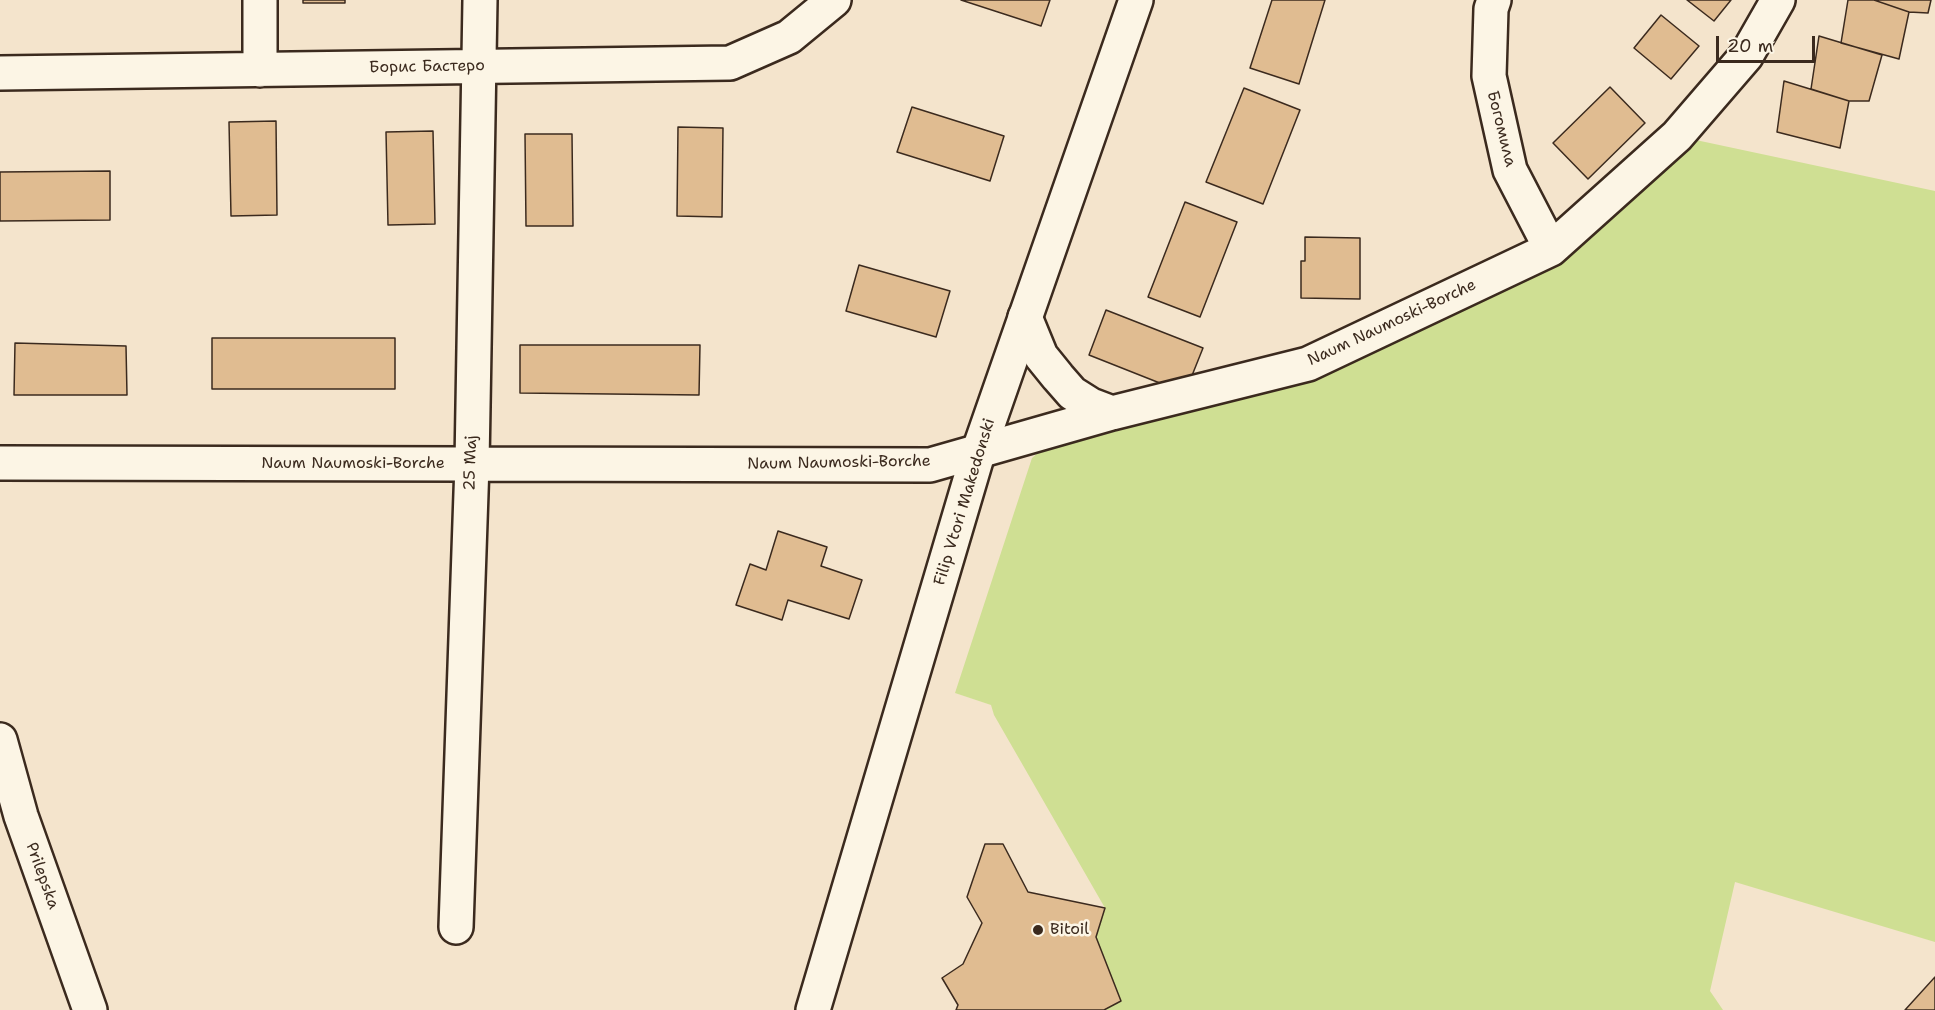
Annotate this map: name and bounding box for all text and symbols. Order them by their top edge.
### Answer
scale bar [1719,24,1818,62]
text: 20 m [1727,34,1773,58]
street label: Борис Бастеро [369,56,485,78]
street label: Богомила [1482,89,1520,169]
street label: Naum Naumoski-Borche [1305,275,1479,371]
street label: Filip Vtori Makedonski [930,416,1000,588]
street label: 25 Maj [460,435,482,491]
street label: Naum Naumoski-Borche [747,452,931,474]
street label: Naum Naumoski-Borche [261,454,445,474]
street label: Prilepska [21,840,63,912]
place label: Bitoil [1050,920,1089,940]
marker: Bitoil [1031,923,1045,937]

